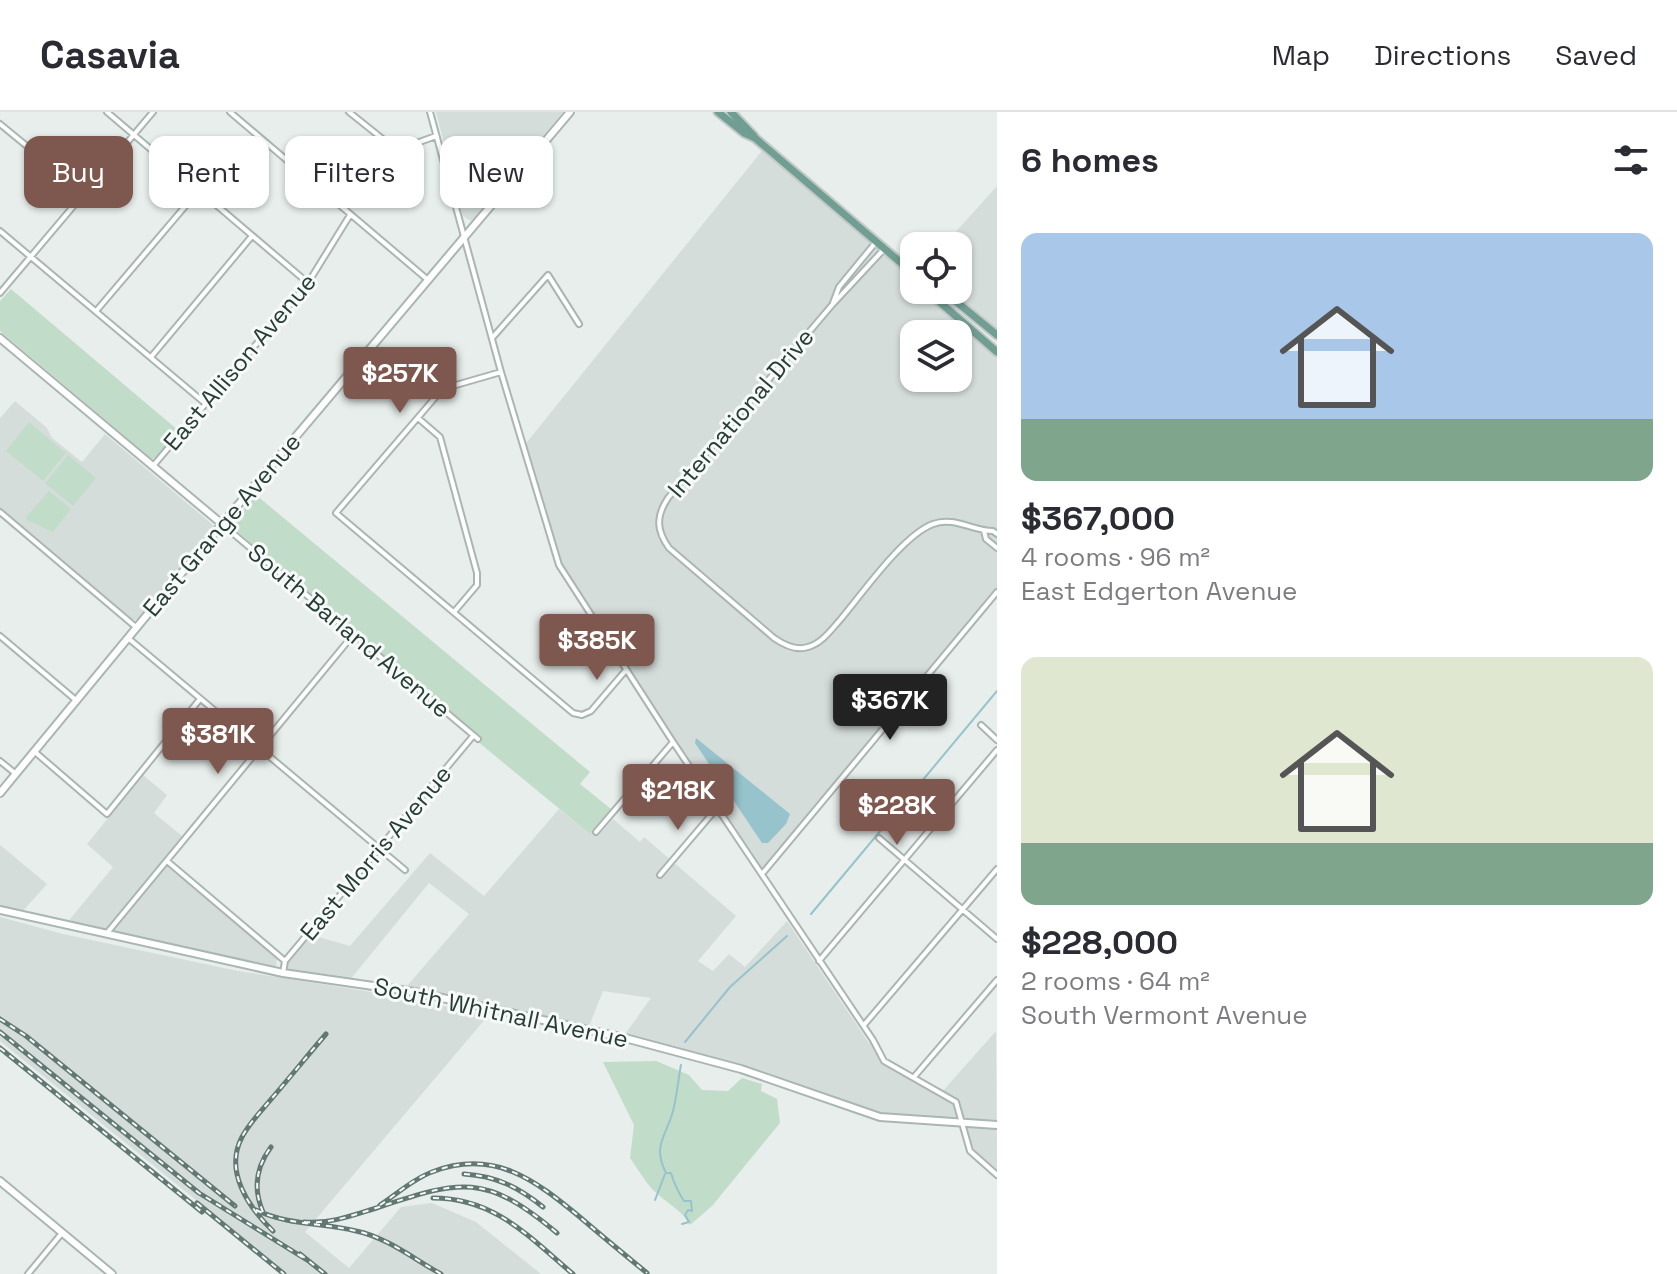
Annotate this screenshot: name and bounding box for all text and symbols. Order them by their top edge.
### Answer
text: Casavia [40,31,180,79]
text: Map [1272,37,1330,73]
text: Directions [1374,37,1511,73]
text: Saved [1555,37,1637,73]
chip: Buy [24,136,133,208]
chip: Rent [149,136,269,208]
chip: Filters [285,136,424,208]
chip: New [440,136,553,208]
icon: filters [1609,138,1653,182]
text: 6 homes [1021,139,1159,182]
map controls [900,232,972,392]
button: locate [900,232,972,304]
street label: East Allison Avenue [156,267,323,457]
icon: home [1265,285,1409,429]
button: layers [900,320,972,392]
street label: International Drive [661,322,821,504]
pin: $257K [344,347,456,415]
text: $257K [361,356,439,390]
street label: East Grange Avenue [136,427,307,623]
text: $367,000 [1021,497,1175,540]
street label: South Barland Avenue [242,537,457,725]
text: 4 rooms · 96 m² [1021,540,1210,574]
text: East Edgerton Avenue [1021,574,1297,608]
pin: $385K [541,614,653,682]
text: $385K [557,623,637,657]
pin: $367K [834,674,946,742]
text: $367K [851,683,929,717]
pin: $381K [162,708,274,776]
icon: home [1265,709,1409,853]
text: $381K [180,717,256,751]
street label: East Morris Avenue [293,759,458,947]
pin: $218K [622,764,734,832]
text: $218K [641,773,715,807]
pin: $228K [841,779,953,847]
text: $228K [858,788,936,822]
text: $228,000 [1021,921,1178,964]
text: 2 rooms · 64 m² [1021,964,1210,998]
street label: South Whitnall Avenue [371,970,631,1055]
text: South Vermont Avenue [1021,998,1308,1032]

